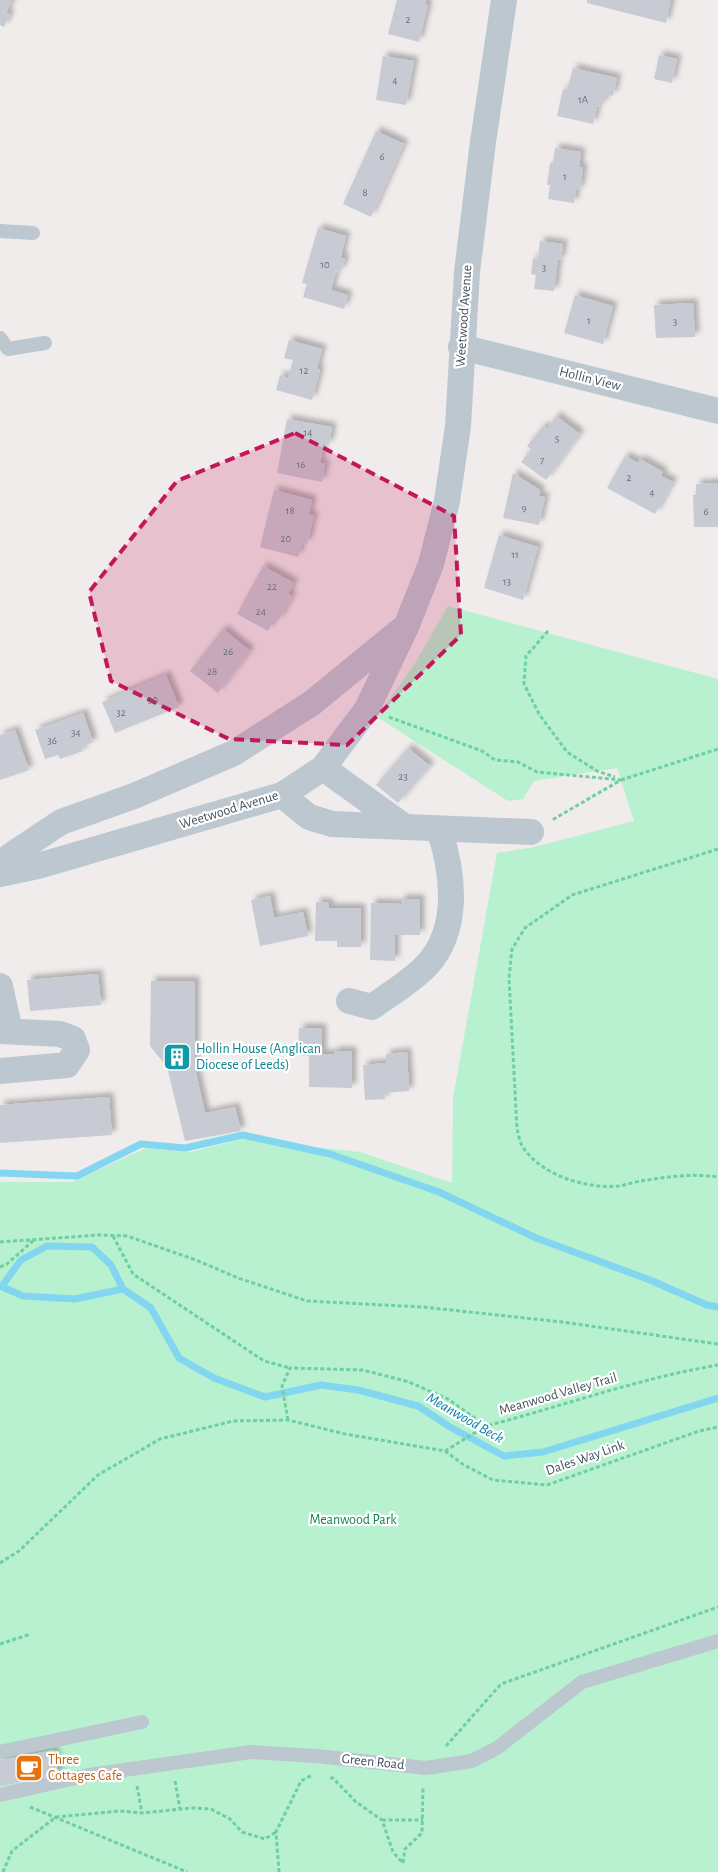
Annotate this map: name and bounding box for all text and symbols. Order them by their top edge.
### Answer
house number: 2 [405,14,411,25]
house number: 4 [392,75,398,86]
house number: 1A [578,94,589,105]
house number: 6 [379,151,385,162]
house number: 1 [563,171,567,182]
house number: 8 [362,187,368,198]
house number: 10 [320,259,330,270]
house number: 3 [542,262,547,273]
street label: Weetwood Avenue [453,264,475,368]
house number: 1 [587,315,591,326]
house number: 3 [673,316,678,327]
house number: 12 [300,365,308,376]
street label: Hollin View [558,365,623,394]
house number: 14 [303,427,313,438]
house number: 5 [555,433,560,444]
house number: 7 [540,455,545,466]
house number: 16 [297,459,305,470]
house number: 2 [626,472,632,483]
house number: 4 [649,487,655,498]
house number: 9 [521,502,527,513]
house number: 18 [286,505,295,516]
house number: 6 [703,506,709,517]
house number: 20 [281,533,292,544]
house number: 11 [511,549,519,560]
house number: 13 [503,576,512,587]
house number: 22 [267,581,277,592]
house number: 24 [256,606,266,617]
house number: 26 [223,646,233,657]
house number: 28 [207,666,217,677]
house number: 30 [148,694,158,705]
house number: 32 [116,707,126,718]
house number: 34 [71,727,81,738]
house number: 36 [47,735,57,746]
house number: 23 [398,771,408,782]
street label: Weetwood Avenue [178,788,280,832]
building icon: Hollin House (Anglican Diocese of Leeds) [162,1042,192,1072]
place label: Hollin House (Anglican Diocese of Leeds) [196,1042,321,1072]
street label: Meanwood Valley Trail [497,1370,619,1418]
water label: Meanwood Beck [424,1390,506,1446]
street label: Dales Way Link [544,1438,627,1478]
park label: Meanwood Park [309,1513,397,1527]
street label: Green Road [341,1752,405,1772]
cafe icon: Three Cottages Cafe [14,1753,44,1783]
place label: Three Cottages Cafe [48,1753,122,1783]

